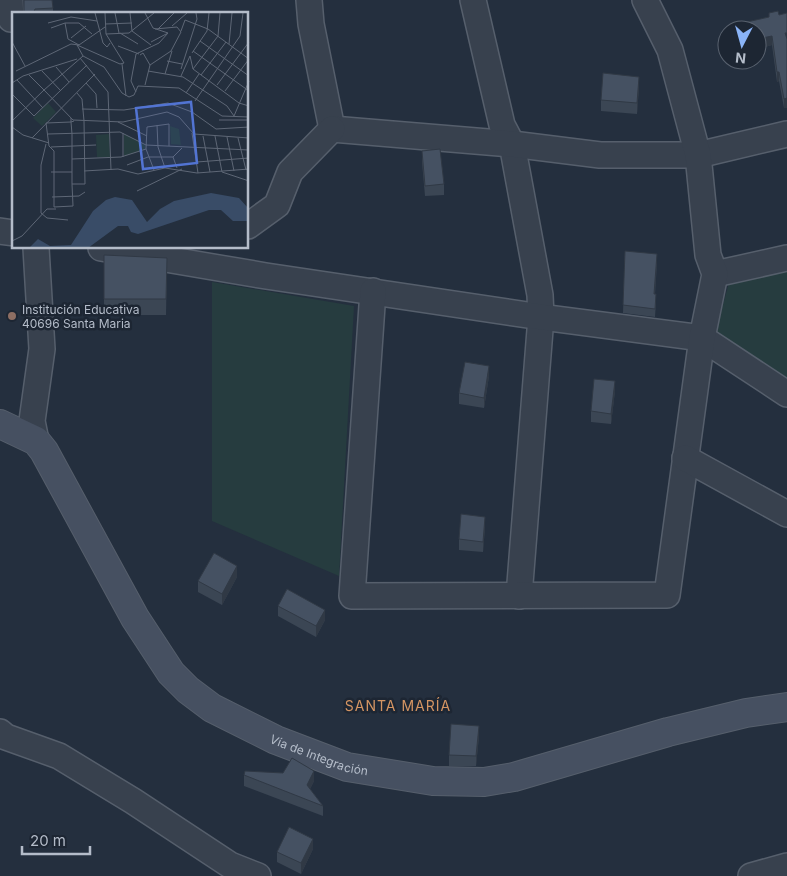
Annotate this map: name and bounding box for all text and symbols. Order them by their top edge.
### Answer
inset map [12,12,249,249]
north arrow [717,20,767,70]
text: N [734,49,747,67]
place label: Institución Educativa 40696 Santa Maria [22,302,140,331]
marker: Institución Educativa 40696 Santa Maria [6,310,18,322]
district label: SANTA MARÍA [345,697,451,714]
street label: Vía de Integración [268,731,369,778]
scale bar [22,824,90,856]
text: 20 m [30,831,66,850]

